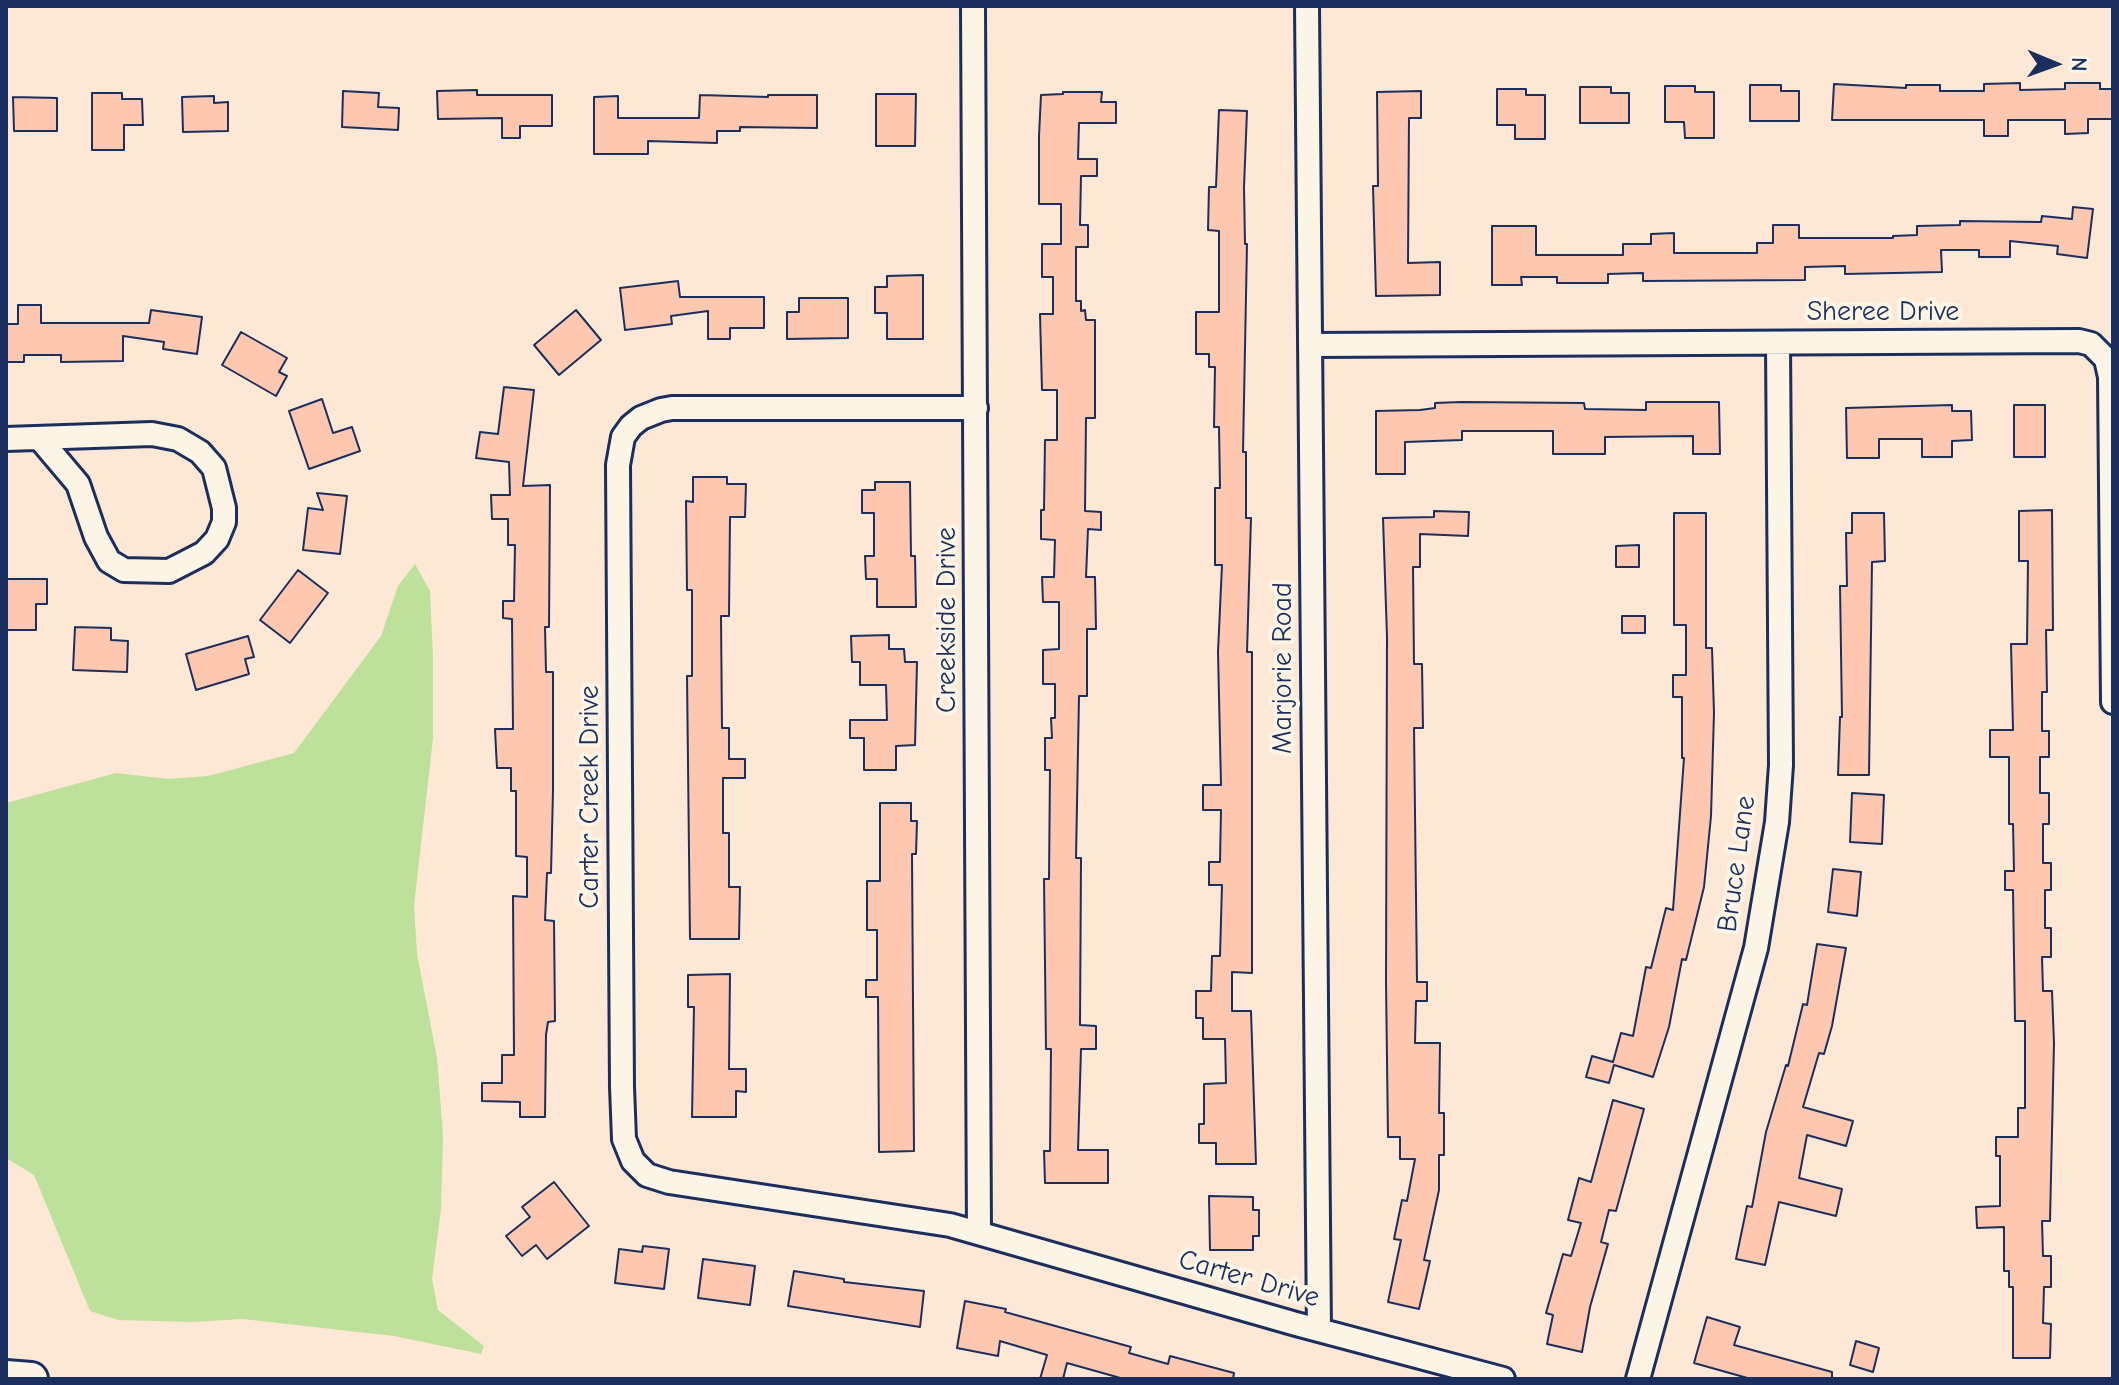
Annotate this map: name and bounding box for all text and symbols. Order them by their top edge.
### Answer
north arrow [2015,24,2095,104]
text: N [2066,57,2092,72]
street label: Sheree Drive [1807,295,1959,329]
street label: Creekside Drive [930,527,964,713]
street label: Marjorie Road [1266,582,1300,754]
street label: Carter Creek Drive [573,685,607,909]
street label: Bruce Lane [1711,794,1763,934]
street label: Carter Drive [1175,1243,1323,1315]

